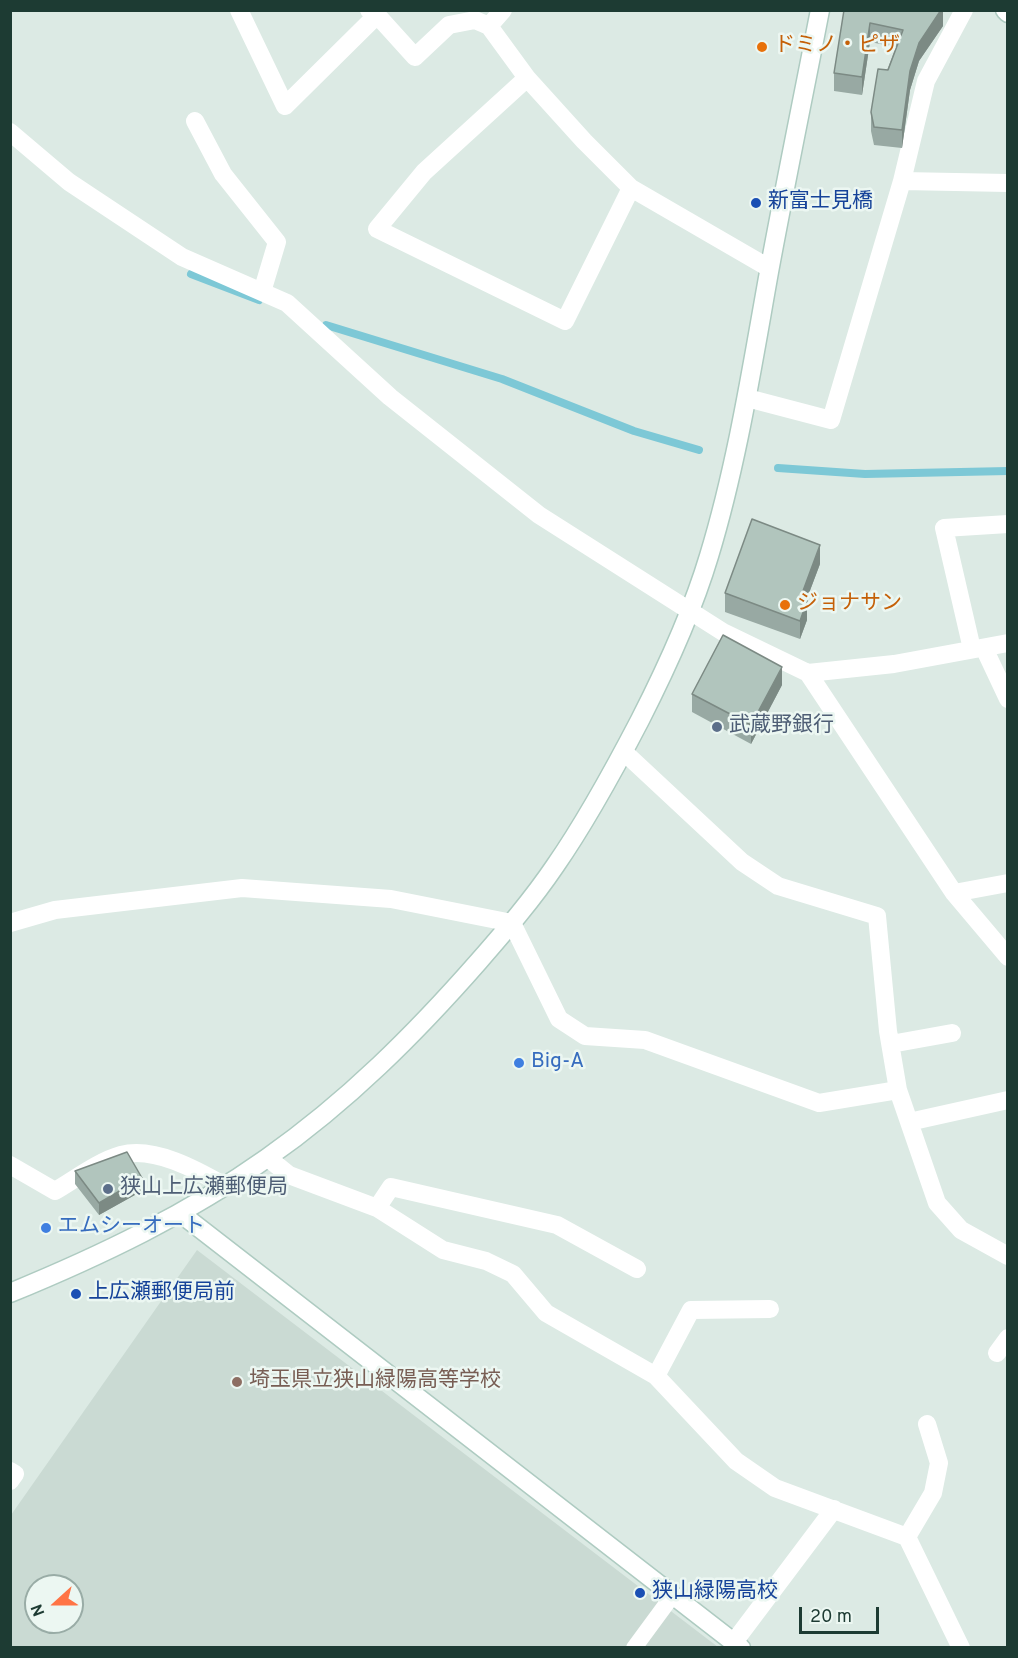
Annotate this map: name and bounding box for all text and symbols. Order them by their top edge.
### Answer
place label: ドミノ・ピザ [774,34,900,60]
marker: ドミノ・ピザ [755,40,769,54]
place label: 新富士見橋 [768,190,873,216]
marker: 新富士見橋 [749,196,763,210]
place label: ジョナサン [797,592,902,618]
marker: ジョナサン [778,598,792,612]
place label: 武蔵野銀行 [729,714,834,740]
marker: 武蔵野銀行 [710,720,724,734]
place label: Big-A [531,1050,584,1076]
marker: Big-A [512,1056,526,1070]
place label: 狭山上広瀬郵便局 [120,1176,288,1202]
marker: 狭山上広瀬郵便局 [101,1182,115,1196]
place label: エムシーオート [58,1215,205,1241]
marker: エムシーオート [39,1221,53,1235]
place label: 上広瀬郵便局前 [88,1281,235,1307]
marker: 上広瀬郵便局前 [69,1287,83,1301]
place label: 埼玉県立狭山緑陽高等学校 [249,1369,501,1395]
marker: 埼玉県立狭山緑陽高等学校 [230,1375,244,1389]
north arrow [24,1574,84,1634]
place label: 狭山緑陽高校 [652,1580,778,1606]
marker: 狭山緑陽高校 [633,1586,647,1600]
scale bar [802,1595,882,1633]
text: N [28,1601,50,1619]
text: 20 m [810,1606,852,1629]

